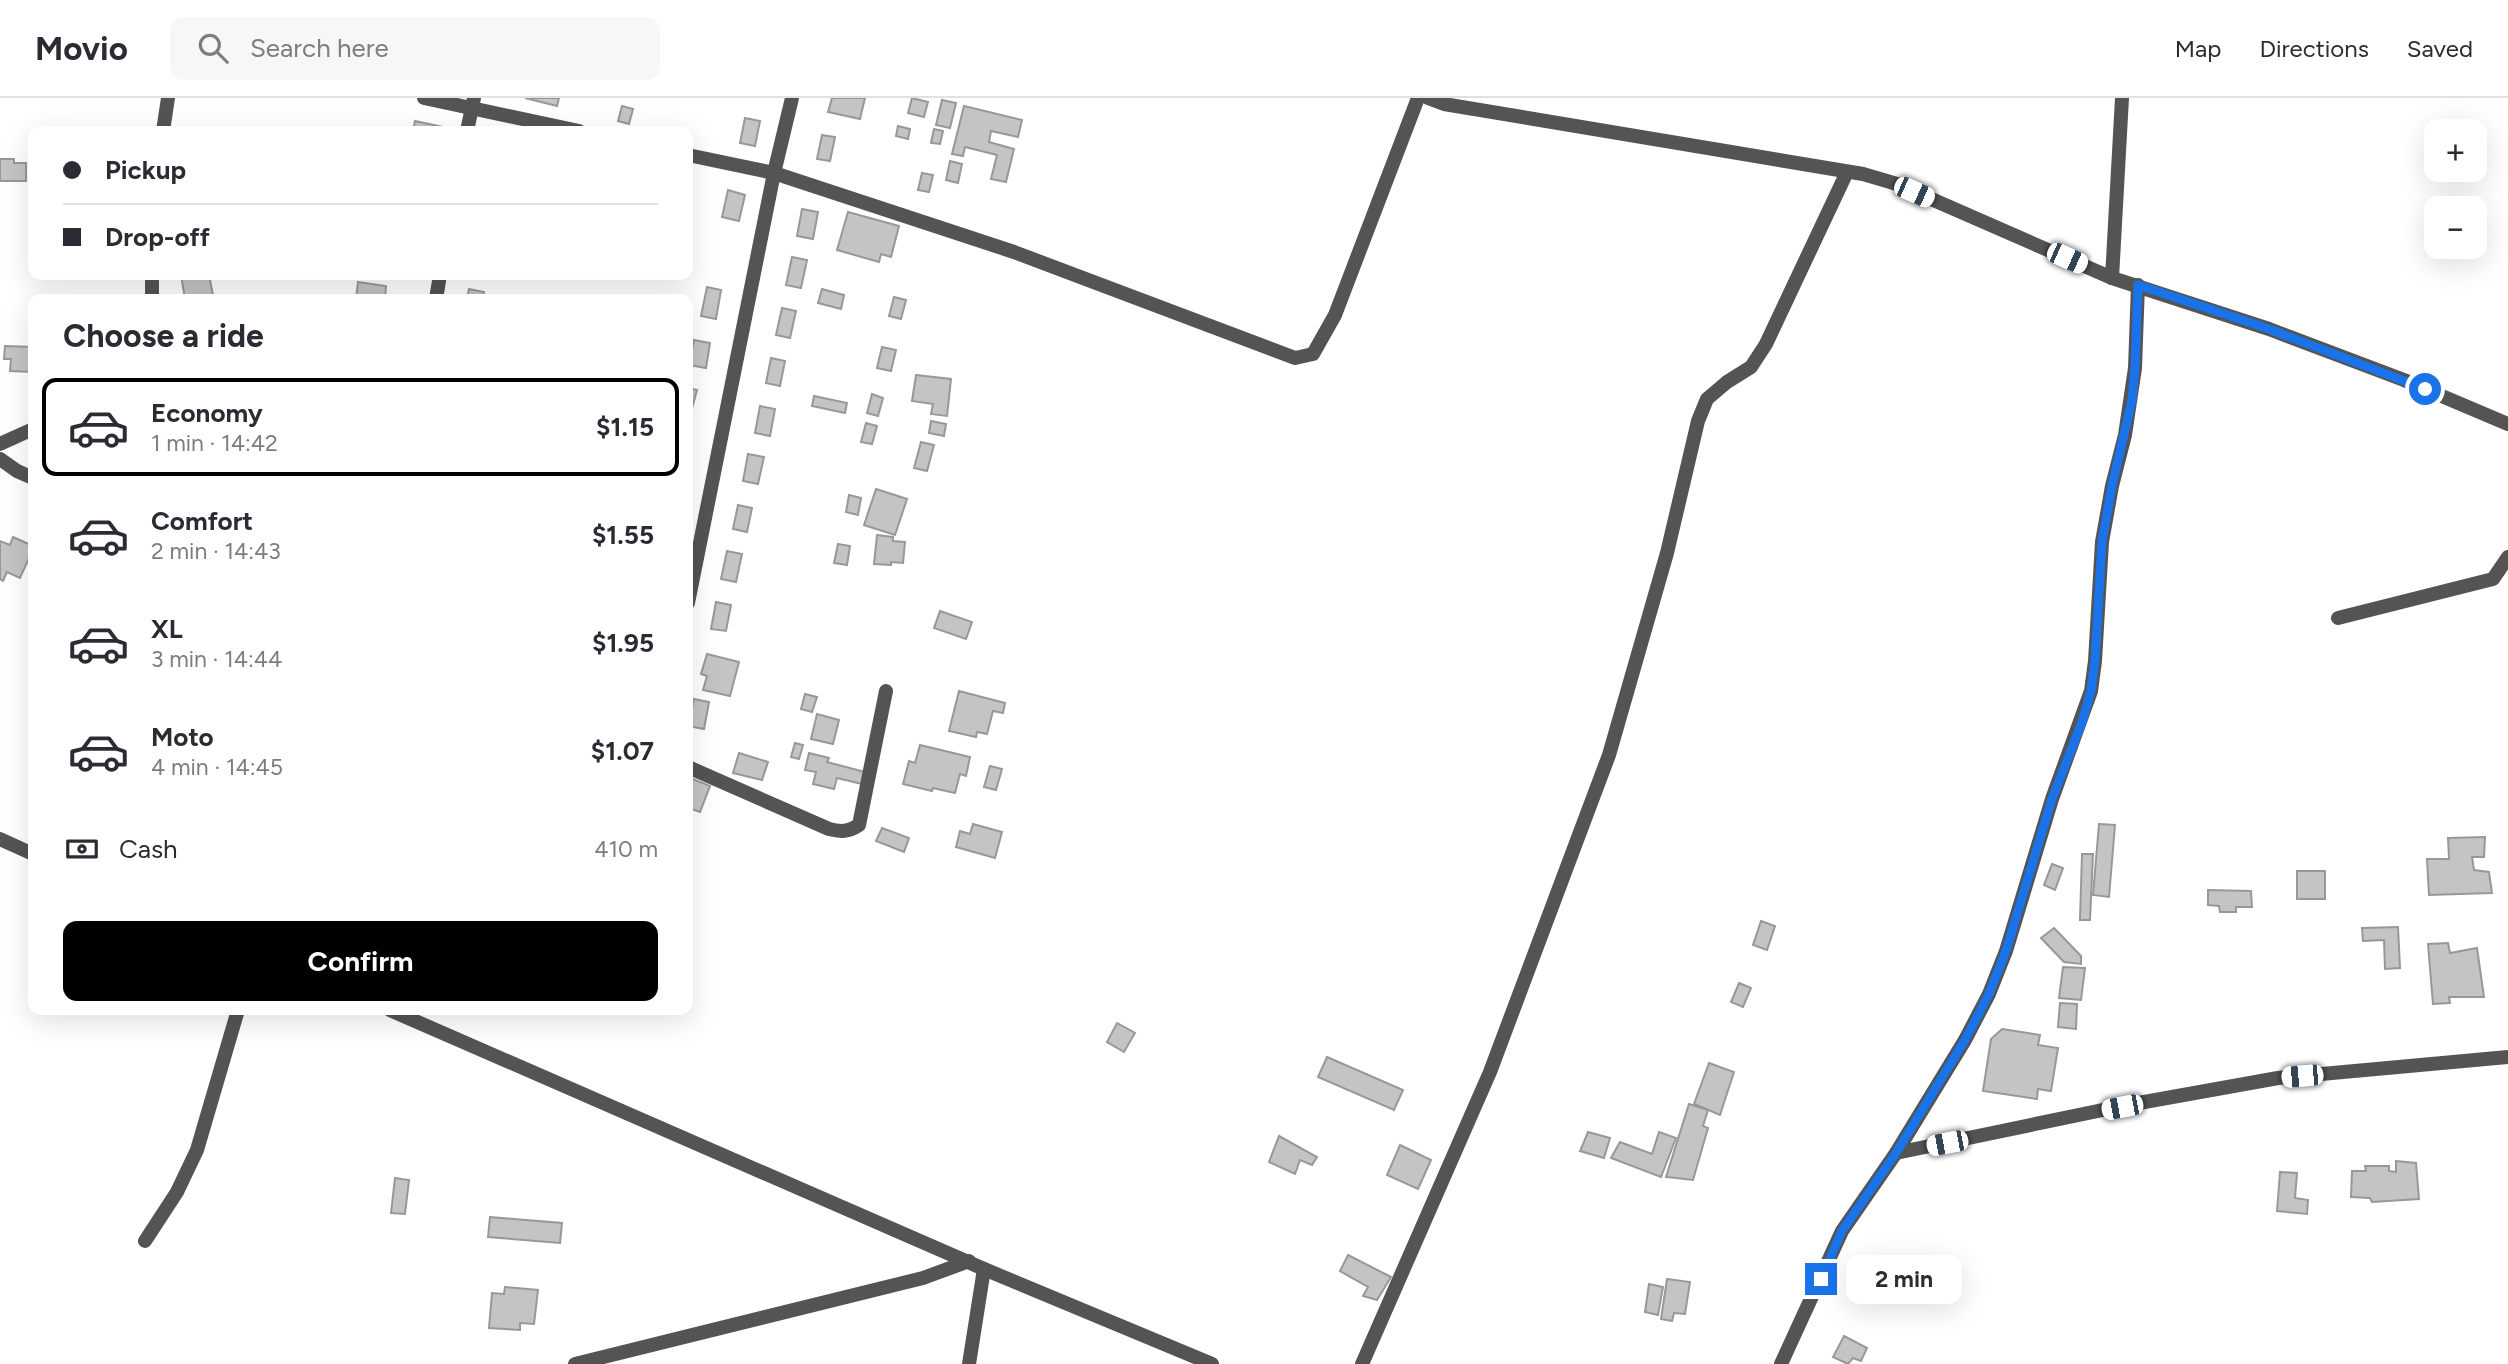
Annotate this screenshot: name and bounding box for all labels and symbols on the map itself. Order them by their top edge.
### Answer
car [1891,174,1938,210]
car [2044,240,2091,276]
route start [2409,373,2441,405]
car [2281,1064,2324,1088]
car [2100,1093,2145,1121]
car [1925,1129,1970,1157]
callout: 2 min [1846,1254,1961,1304]
route end [1805,1263,1837,1295]

